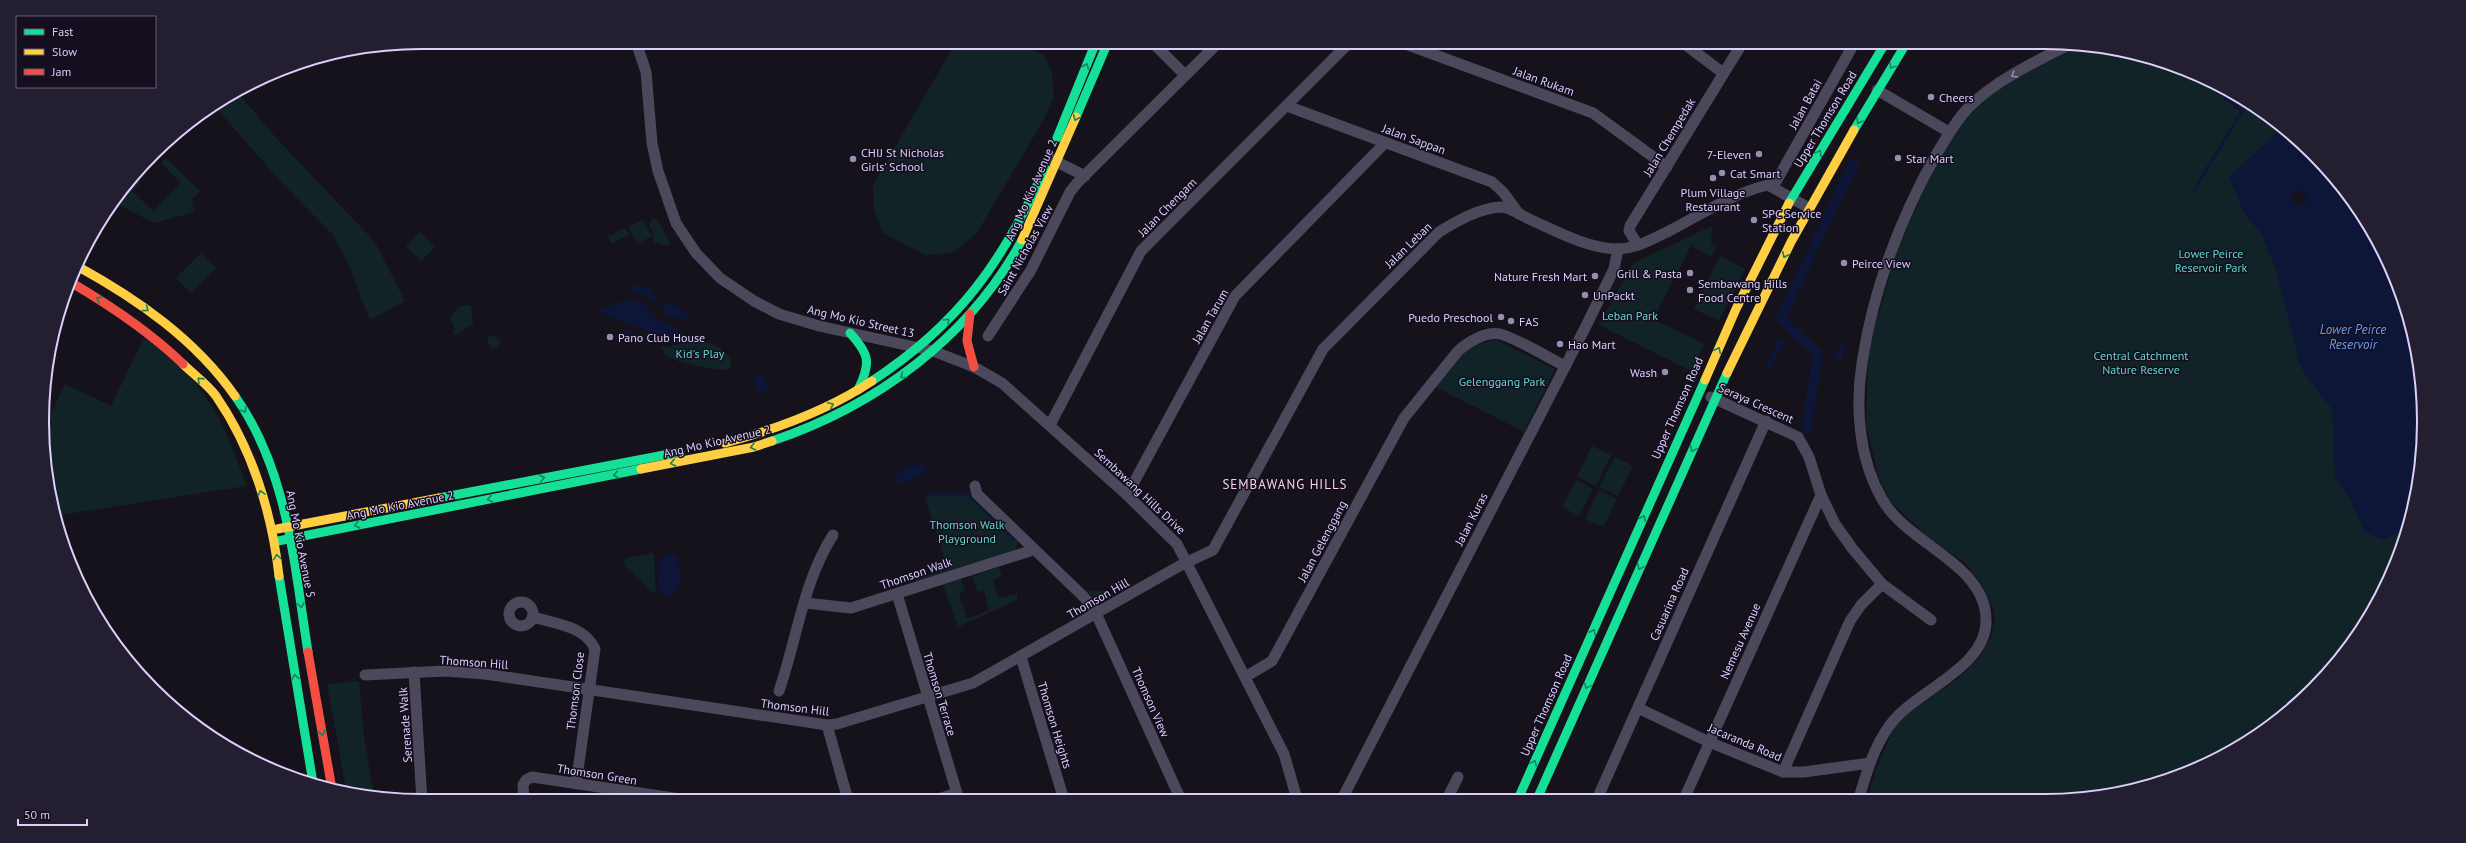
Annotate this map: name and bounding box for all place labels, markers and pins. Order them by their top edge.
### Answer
place label: Cheers [1939,90,1974,105]
marker: Cheers [1926,92,1936,102]
place label: CHIJ St Nicholas Girls' School [861,145,944,174]
place label: 7-Eleven [1707,147,1751,162]
marker: 7-Eleven [1754,149,1764,159]
place label: Star Mart [1906,151,1954,166]
marker: Star Mart [1893,153,1903,163]
marker: CHIJ St Nicholas Girls' School [848,154,858,164]
place label: Cat Smart [1730,166,1780,181]
marker: Cat Smart [1717,168,1727,178]
marker: Plum Village Restaurant [1708,173,1718,183]
place label: Plum Village Restaurant [1681,185,1745,214]
place label: SPC Service Station [1762,206,1821,235]
marker: SPC Service Station [1749,215,1759,225]
place label: Peirce View [1852,256,1911,271]
marker: Peirce View [1839,258,1849,268]
place label: Grill & Pasta [1617,266,1682,281]
marker: Grill & Pasta [1685,268,1695,278]
place label: Nature Fresh Mart [1494,269,1587,284]
marker: Nature Fresh Mart [1590,271,1600,281]
place label: Sembawang Hills Food Centre [1698,276,1787,305]
marker: Sembawang Hills Food Centre [1685,285,1695,295]
place label: UnPackt [1593,288,1635,303]
marker: UnPackt [1580,290,1590,300]
place label: Puedo Preschool [1408,310,1493,325]
marker: Puedo Preschool [1496,312,1506,322]
place label: FAS [1519,314,1539,329]
marker: FAS [1506,316,1516,326]
place label: Pano Club House [618,330,705,345]
marker: Pano Club House [605,332,615,342]
place label: Hao Mart [1568,337,1616,352]
marker: Hao Mart [1555,339,1565,349]
place label: Wash [1630,365,1657,380]
marker: Wash [1660,367,1670,377]

